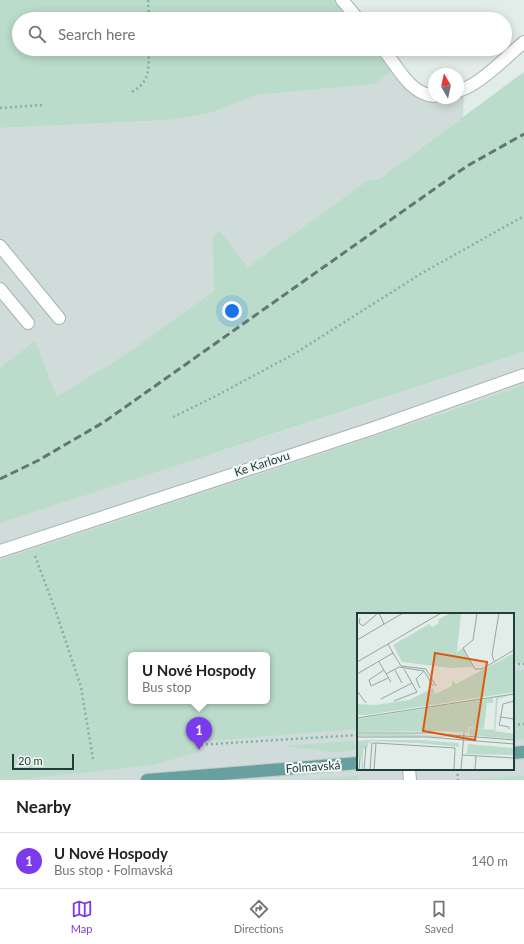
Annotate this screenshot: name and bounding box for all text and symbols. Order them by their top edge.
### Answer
search box [12,12,512,56]
icon: search [26,23,48,45]
text: Search here [58,25,135,43]
north arrow [428,68,464,104]
your location [222,301,242,321]
street label: Ke Karlovu [232,448,292,480]
inset map [357,613,514,770]
popup [128,652,270,704]
text: U Nové Hospody [142,661,256,679]
text: Bus stop [142,679,191,695]
pin: 1 [186,717,212,750]
scale bar [12,752,74,771]
text: 20 m [18,754,43,767]
street label: Folmavská [285,757,341,776]
text: Nearby [16,796,71,817]
text: U Nové Hospody [54,844,168,862]
text: 1 [25,853,33,869]
text: 140 m [471,853,508,869]
text: Bus stop · Folmavská [54,862,173,878]
tab: Map [71,898,93,935]
tab: Directions [234,898,283,935]
tab: Saved [425,898,453,935]

